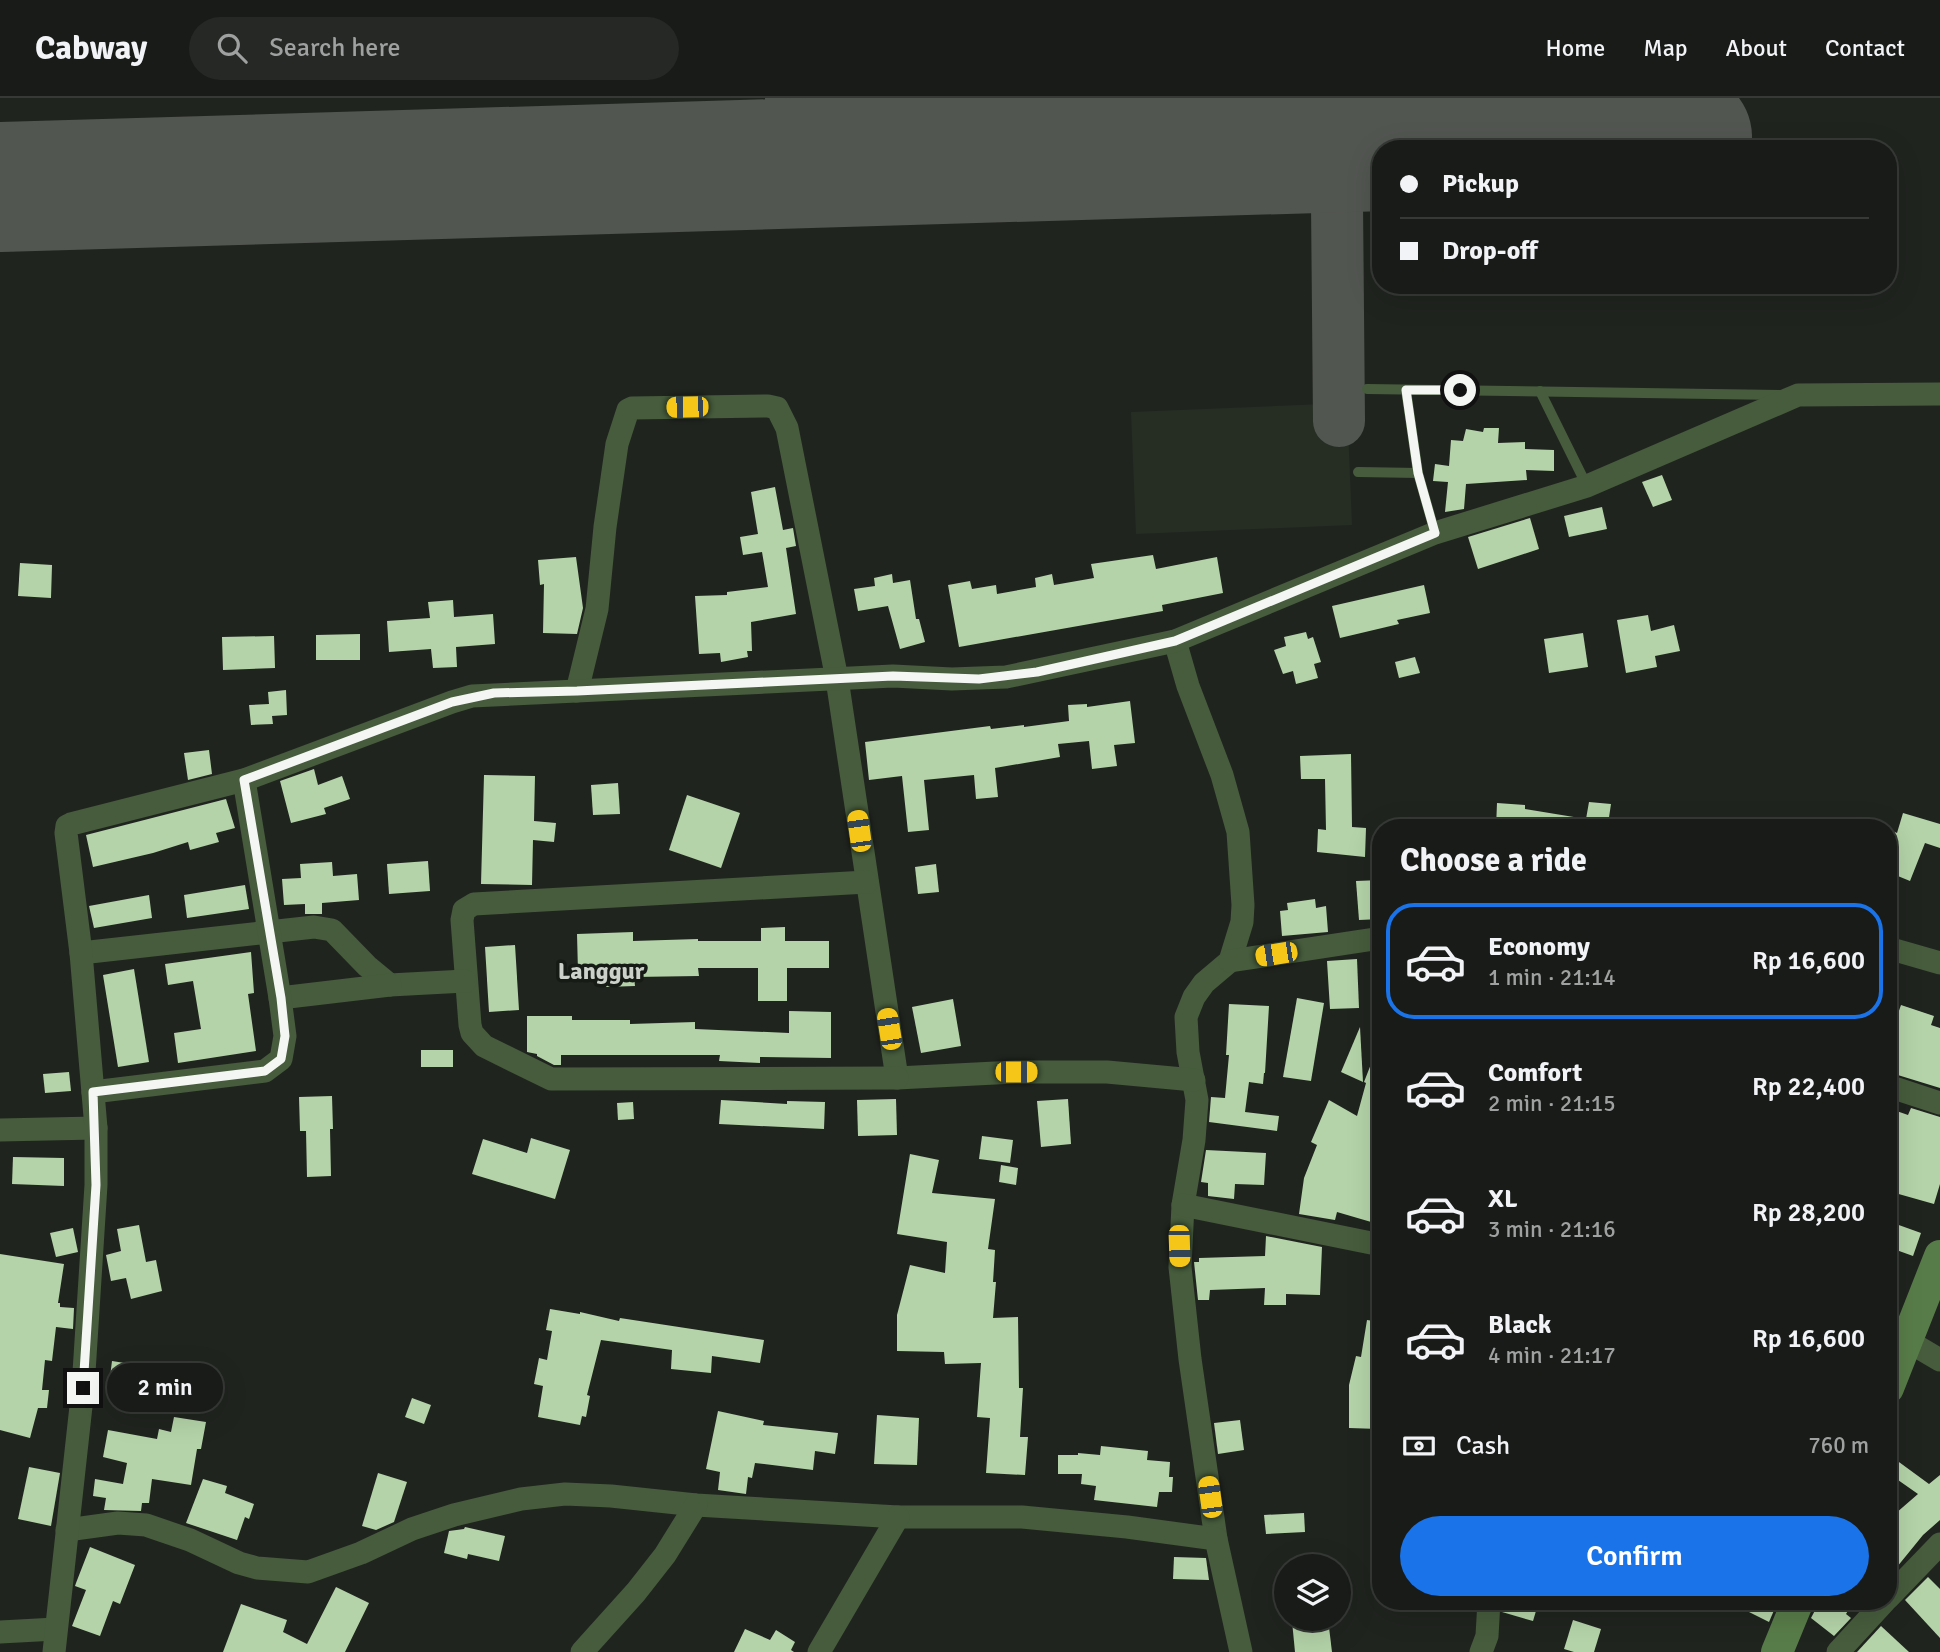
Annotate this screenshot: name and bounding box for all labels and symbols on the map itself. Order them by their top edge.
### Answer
route start [1444,374,1476,406]
car [666,396,709,418]
car [846,809,873,853]
car [1254,940,1299,968]
district label: Langgur [558,956,645,986]
car [876,1007,903,1051]
car [996,1062,1038,1083]
car [1168,1225,1191,1267]
callout: 2 min [108,1364,223,1412]
route end [67,1372,99,1404]
car [1197,1475,1224,1519]

